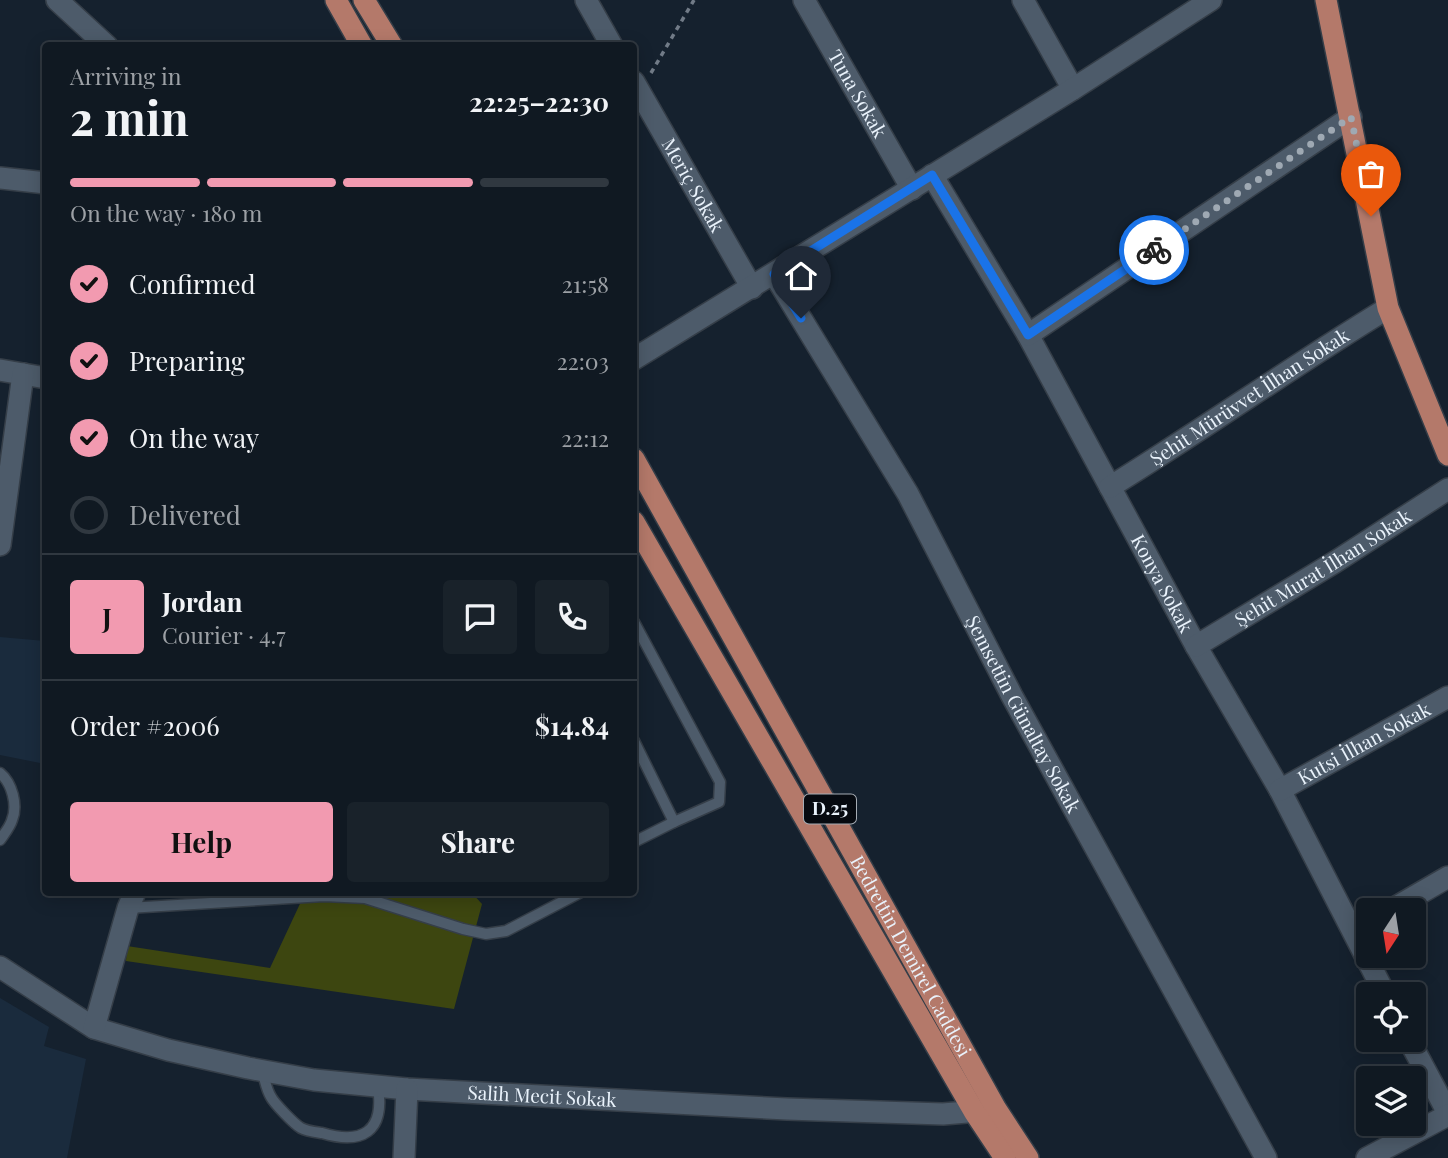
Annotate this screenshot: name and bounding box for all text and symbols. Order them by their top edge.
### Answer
street label: Tuna Sokak [823,44,894,143]
text: Arriving in [70,60,182,91]
text: 22:25–22:30 [469,84,609,119]
text: 2 min [70,86,189,148]
street label: Meriç Sokak [657,133,732,237]
pin [1341,144,1401,216]
icon: bag [1352,155,1390,193]
text: On the way · 180 m [70,197,262,228]
courier [1119,215,1189,285]
icon: bike [1135,231,1173,269]
pin [771,246,831,318]
icon: home [782,257,820,295]
icon: check [70,265,108,303]
text: Confirmed [129,266,256,301]
text: 21:58 [562,268,609,299]
street label: Şehit Mürüvvet İlhan Sokak [1144,321,1354,471]
icon: check [70,342,108,380]
text: Preparing [129,343,245,378]
text: 22:03 [557,345,609,376]
icon: check [70,419,108,457]
text: On the way [129,420,259,455]
text: 22:12 [561,422,609,453]
text: Delivered [129,497,241,532]
street label: Şehit Murat İlhan Sokak [1229,502,1416,632]
street label: Konya Sokak [1126,529,1201,637]
button: chat [443,580,517,654]
button: phone [535,580,609,654]
text: Jordan [162,584,242,619]
text: J [102,600,112,635]
street label: Şemsettin Günaltay Sokak [961,610,1088,817]
text: Courier · 4.7 [162,619,286,650]
street label: Kutsi İlhan Sokak [1292,695,1435,790]
text: Order #2006 [70,708,220,743]
text: $14.84 [535,708,609,743]
road number: D.25 [804,794,856,824]
button: Help [70,802,333,882]
button: Share [347,802,609,882]
street label: Bedrettin Demirel Caddesi [845,850,978,1061]
north arrow [1356,898,1426,968]
map controls [1356,898,1426,1136]
button: locate [1356,982,1426,1052]
button: layers [1356,1066,1426,1136]
street label: Salih Mecit Sokak [467,1078,618,1112]

